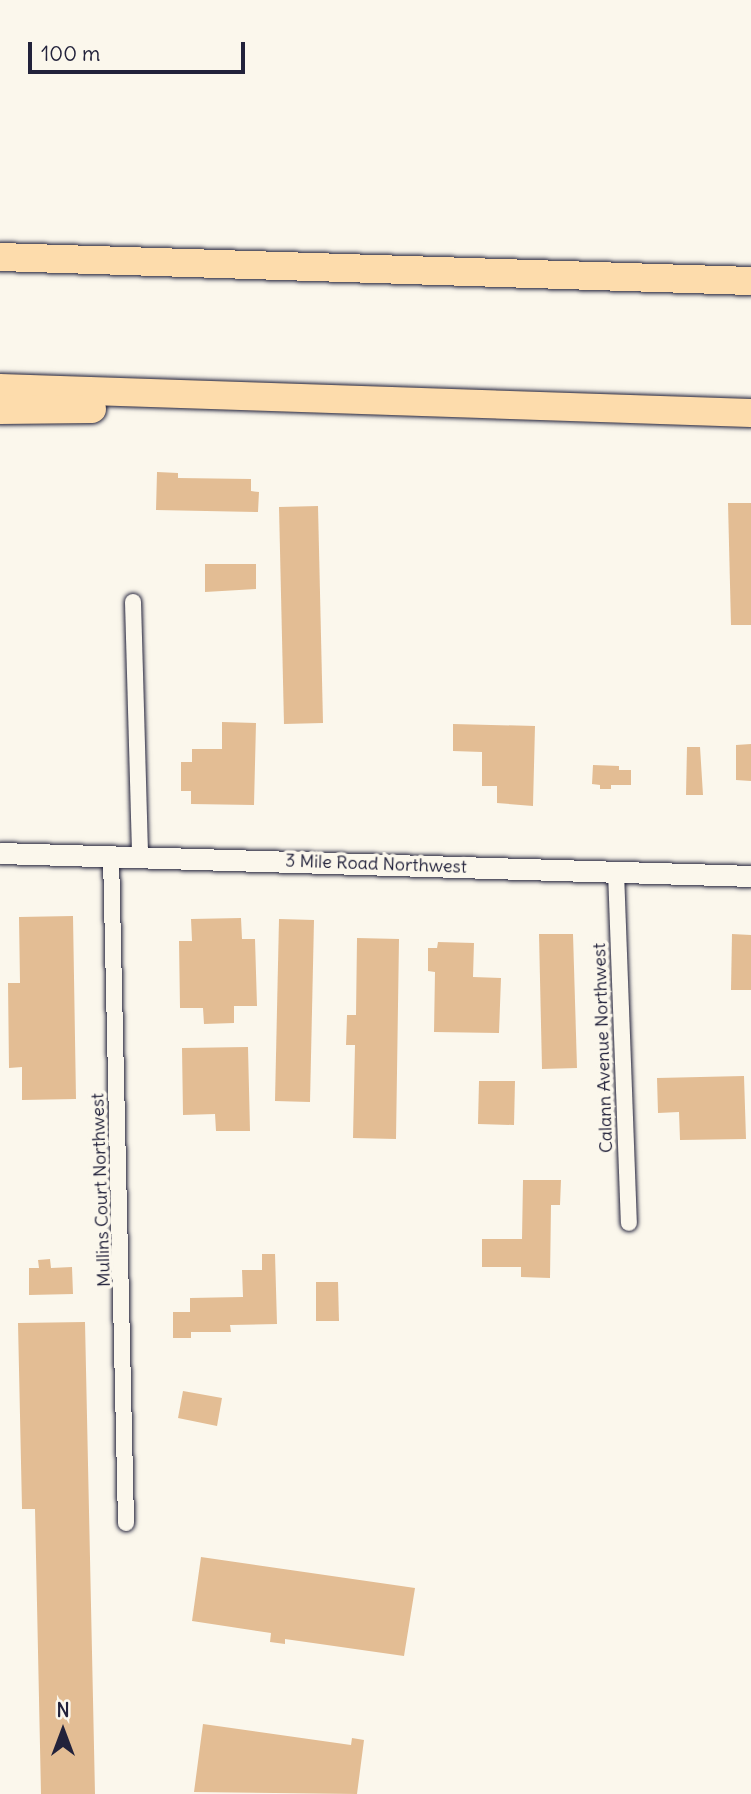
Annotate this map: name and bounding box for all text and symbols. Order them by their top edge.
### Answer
scale bar [32,28,248,72]
text: 100 m [41,40,100,67]
street label: 3 Mile Road Northwest [285,850,467,878]
street label: Calann Avenue Northwest [589,943,617,1153]
street label: Mullins Court Northwest [87,1093,115,1287]
north arrow [28,1696,98,1766]
text: N [56,1698,70,1722]

